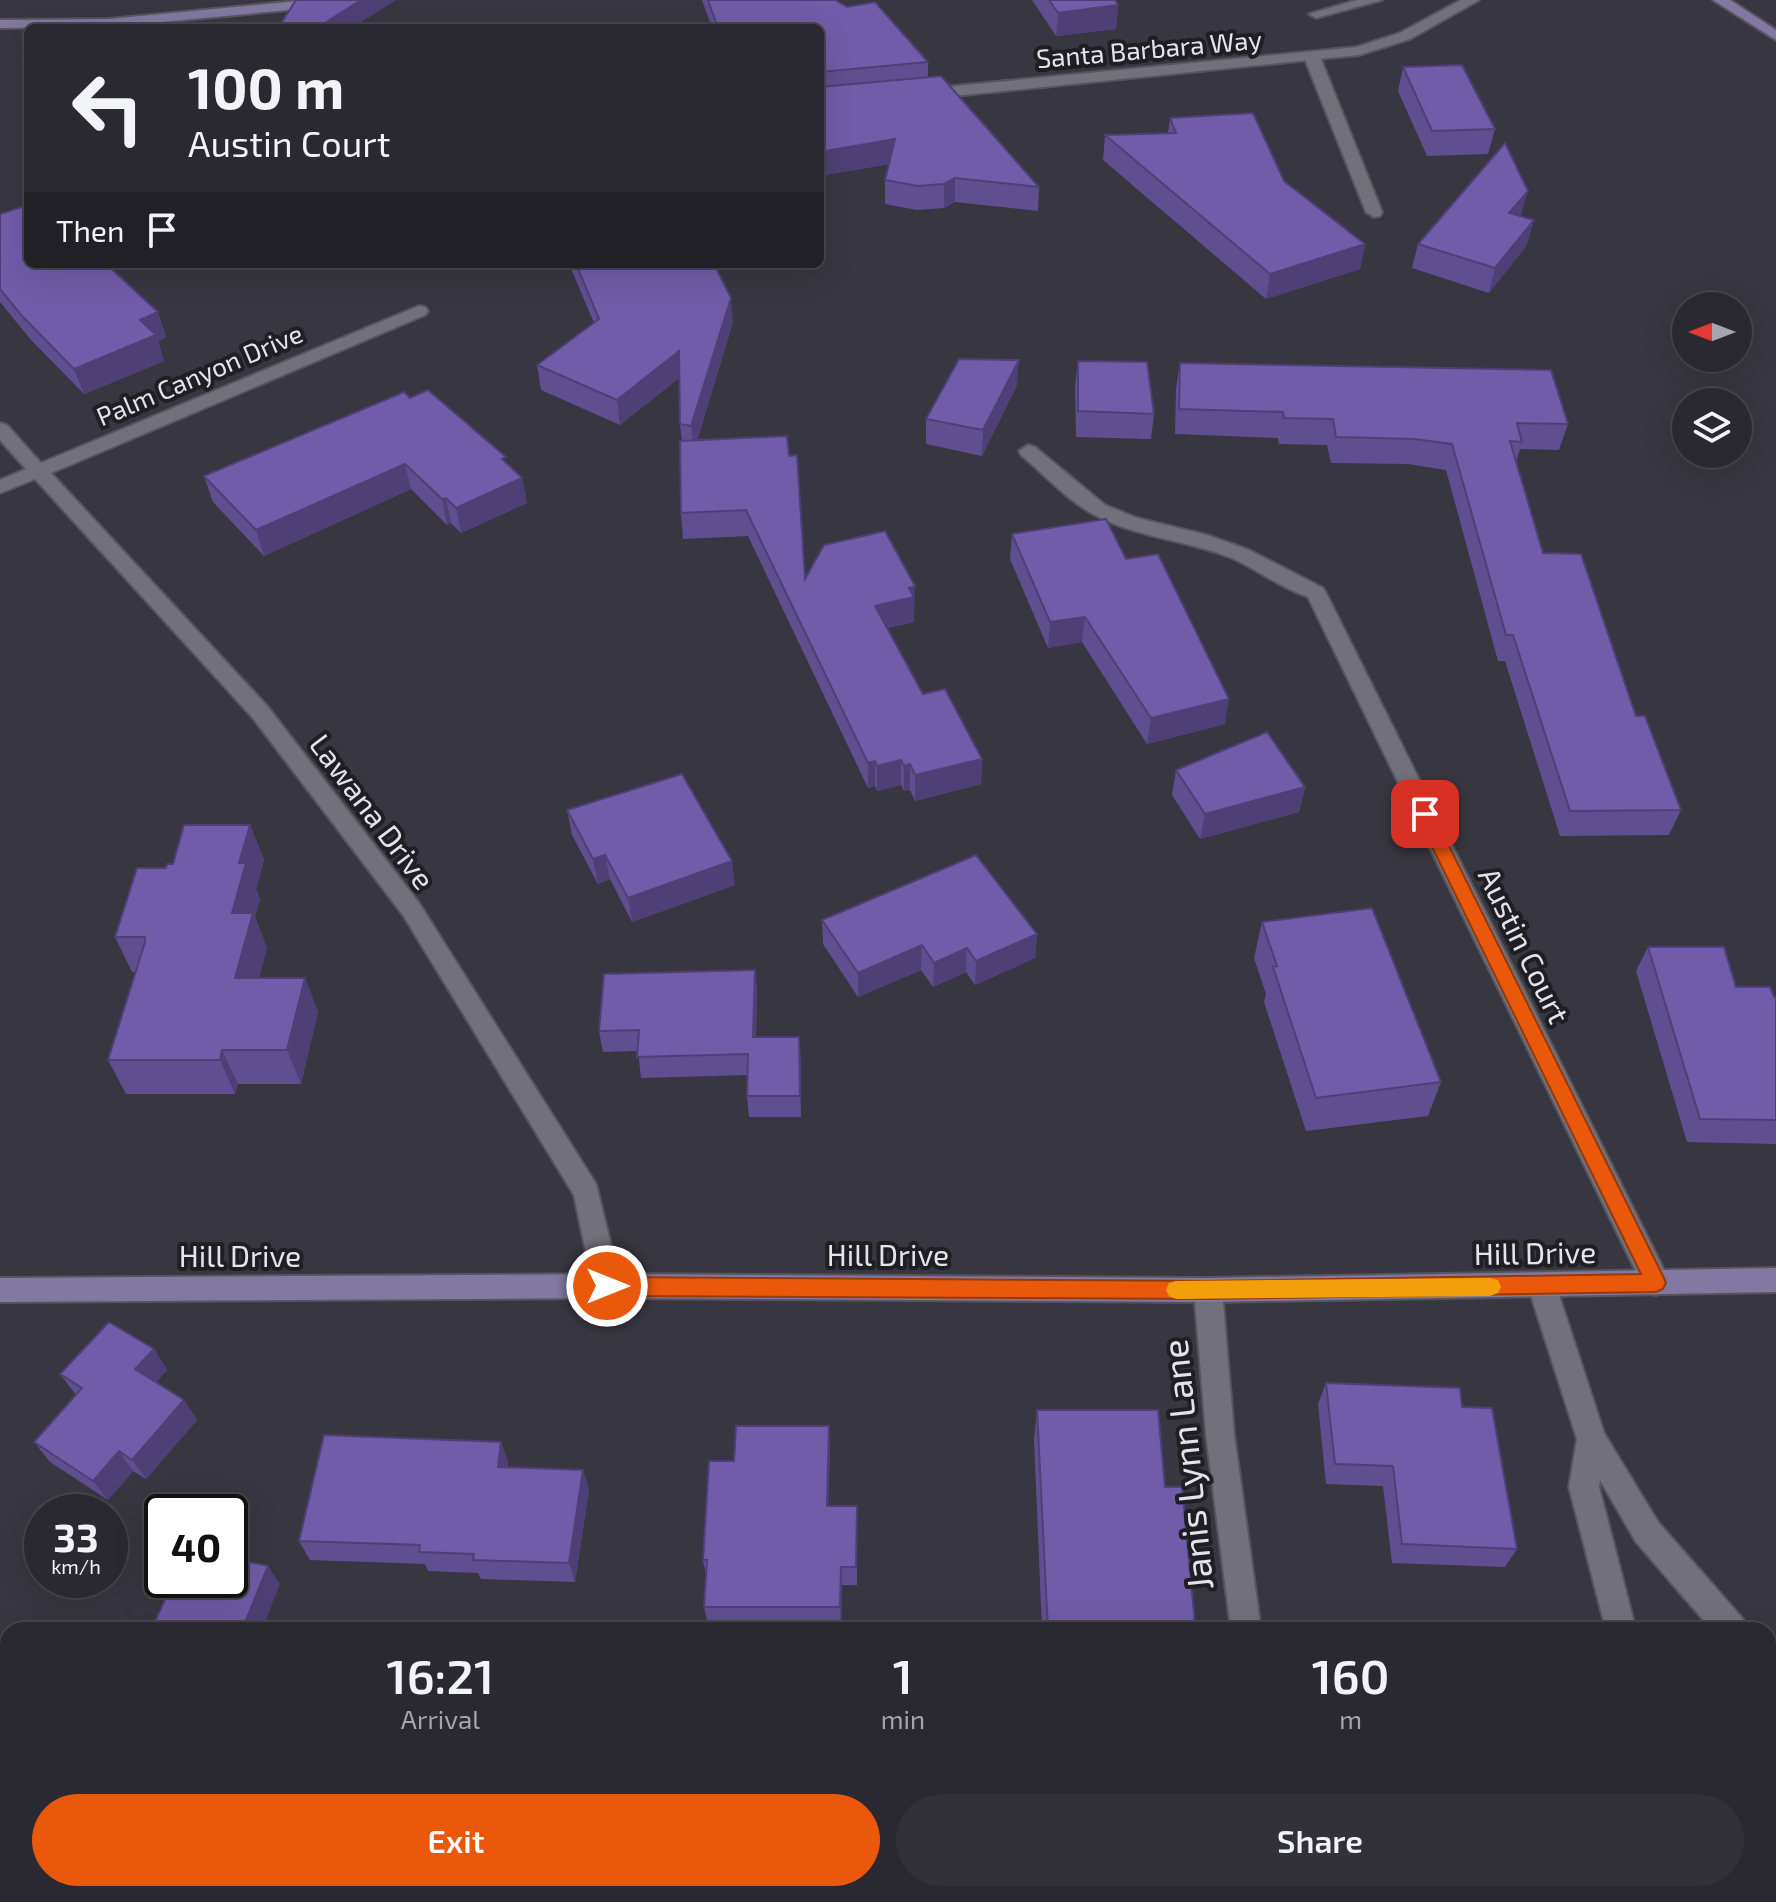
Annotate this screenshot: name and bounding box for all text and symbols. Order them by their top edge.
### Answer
street label: Santa Barbara Way [1035,23,1263,73]
text: 100 m [188,53,344,120]
icon: left [56,56,160,160]
text: Austin Court [188,121,390,164]
icon: arrive [140,208,184,252]
text: Then [56,212,124,248]
north arrow [1672,292,1752,372]
map controls [1672,292,1752,468]
street label: Palm Canyon Drive [91,317,307,431]
button: layers [1672,388,1752,468]
street label: Lawana Drive [303,726,443,896]
pin [1391,780,1459,848]
icon: arrive [1403,792,1447,836]
street label: Austin Court [1472,861,1578,1029]
street label: Hill Drive [1473,1233,1597,1271]
street label: Hill Drive [827,1236,949,1272]
street label: Hill Drive [179,1237,301,1273]
position arrow [565,1244,649,1328]
street label: Janis Lynn Lane [1151,1338,1221,1592]
speed limit sign: 40 [144,1494,248,1598]
text: 33 [53,1512,99,1560]
text: km/h [51,1554,101,1578]
text: 16:21 [387,1646,494,1704]
text: 1 [893,1646,913,1704]
text: 160 [1312,1646,1389,1704]
text: Arrival [401,1703,480,1734]
text: min [881,1703,925,1734]
text: m [1339,1703,1362,1734]
button: Exit [32,1794,880,1886]
button: Share [896,1794,1744,1886]

